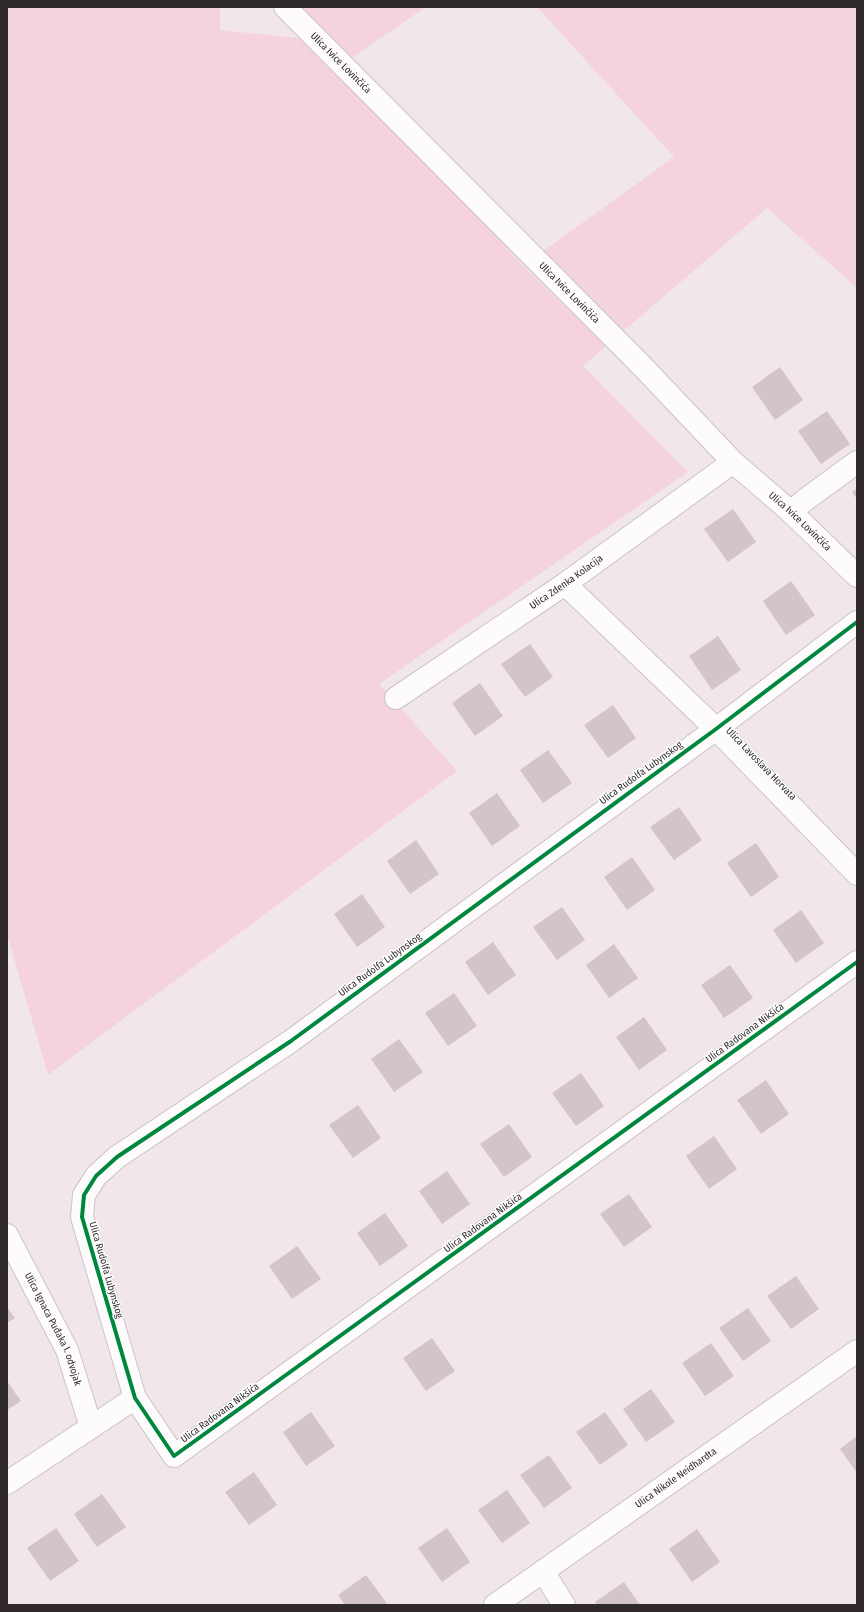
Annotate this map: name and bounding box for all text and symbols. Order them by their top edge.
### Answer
street label: Ulica Ivice Lovinčića [308,30,374,96]
street label: Ulica Ivice Lovinčića [536,260,602,326]
street label: Ulica Ivice Lovinčića [766,489,834,554]
street label: Ulica Zdenka Kolacija [528,552,605,612]
street label: Ulica Lavoslava Horvata [723,725,799,803]
street label: Ulica Rudolfa Lubynskog [597,739,685,807]
street label: Ulica Rudolfa Lubynskog [336,931,424,999]
street label: Ulica Radovana Nikšića [703,1000,787,1066]
street label: Ulica Radovana Nikšića [441,1190,525,1256]
street label: Ulica Rudolfa Lubynskog [86,1220,126,1320]
street label: Ulica Ignaca Puđaka I. odvojak [22,1271,84,1387]
street label: Ulica Radovana Nikšića [178,1380,262,1446]
street label: Ulica Nikole Neidhardta [633,1445,719,1511]

